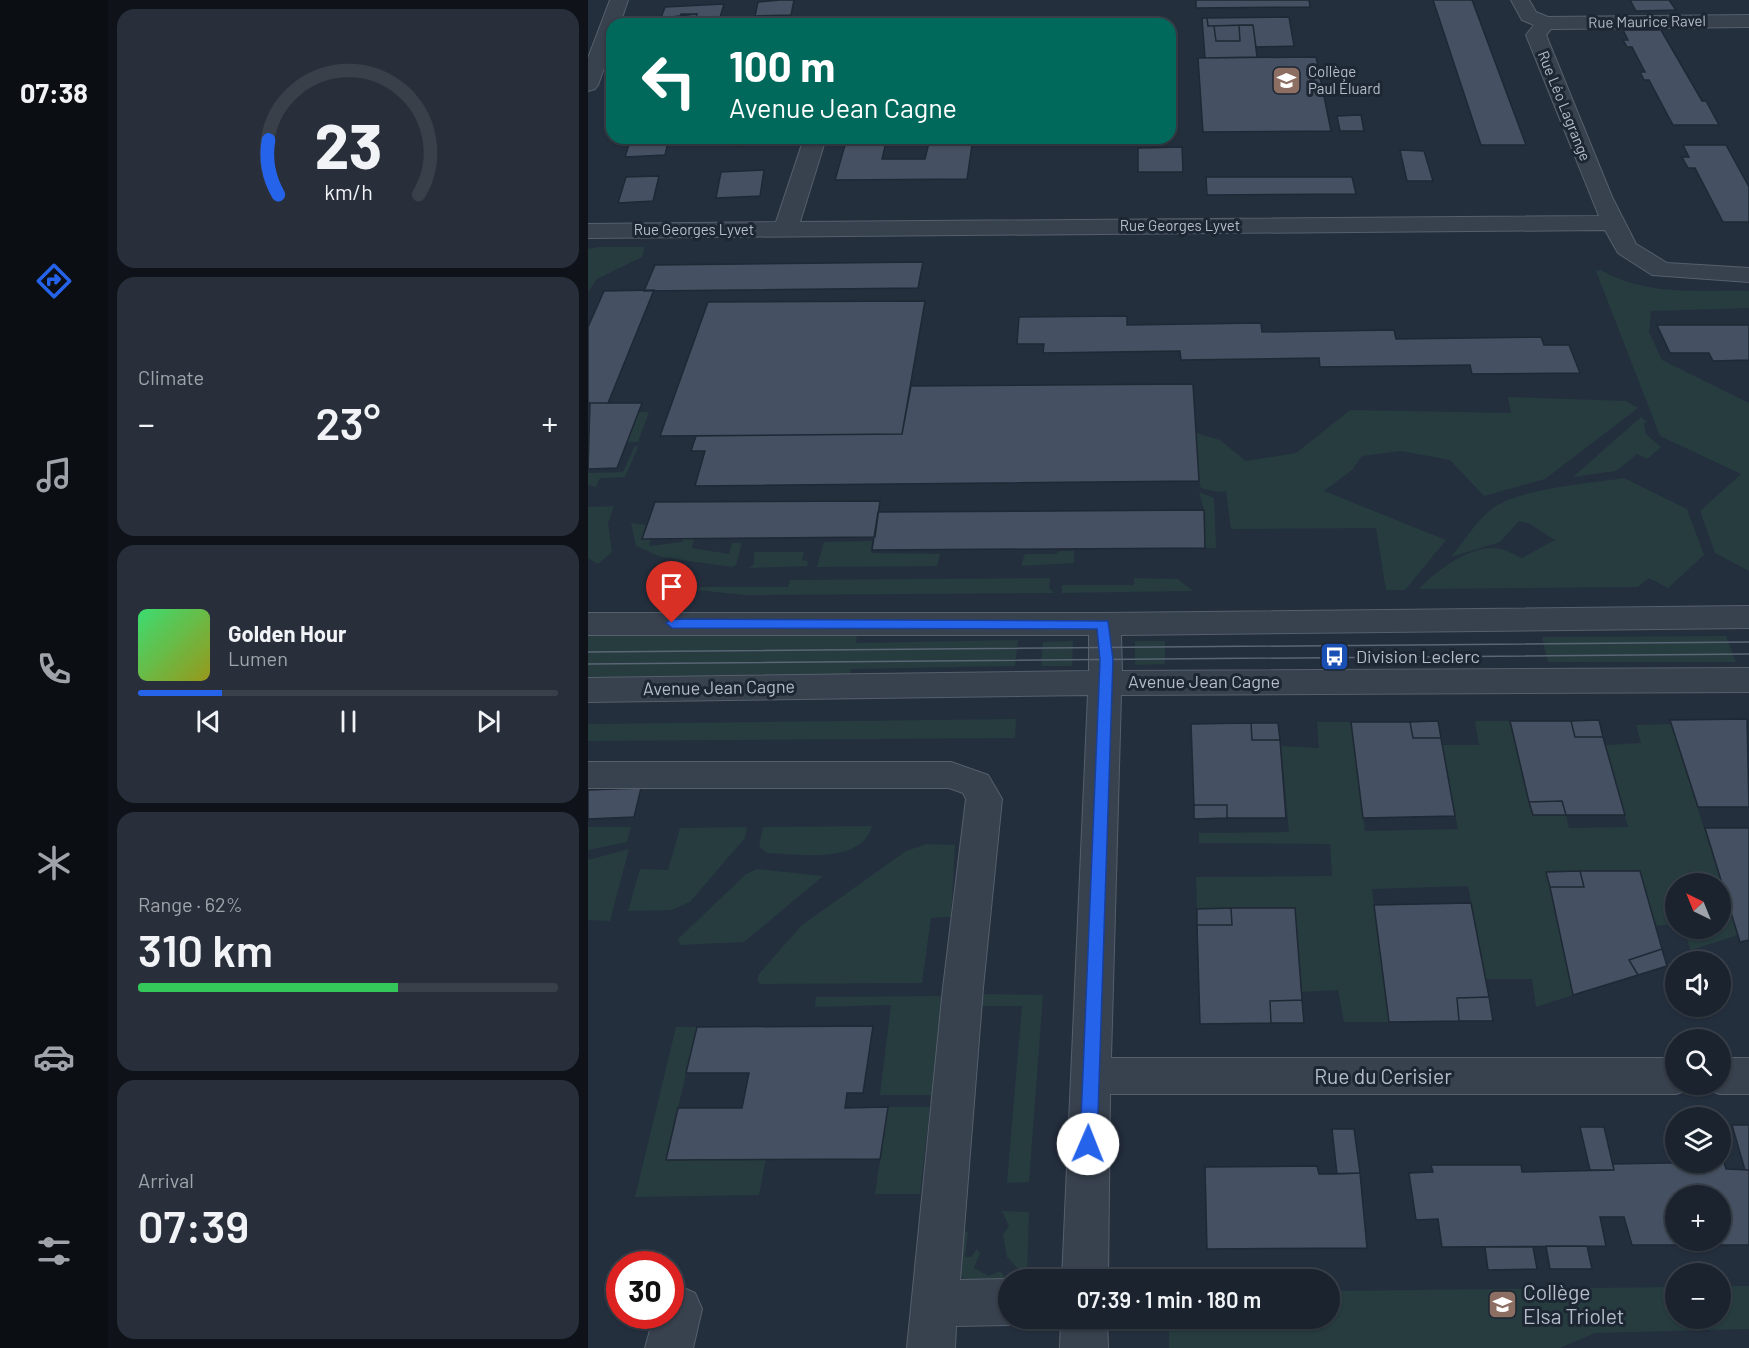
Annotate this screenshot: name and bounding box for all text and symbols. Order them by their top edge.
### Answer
street label: Rue Maurice Ravel [1588,11,1706,31]
text: 100 m [729,40,835,90]
icon: left [630,42,708,120]
street label: Rue Léo Lagrange [1535,48,1595,163]
place label: Collège Paul Éluard [1308,62,1381,97]
school or university icon: Collège Paul Éluard [1271,65,1303,97]
text: 07:38 [20,76,88,108]
text: Avenue Jean Cagne [729,91,957,123]
text: 23 [314,108,382,182]
text: km/h [324,180,372,205]
street label: Rue Georges Lyvet [1120,216,1240,234]
street label: Rue Georges Lyvet [634,220,754,238]
icon: directions [33,260,75,302]
text: Climate [138,365,204,389]
text: 23° [315,395,381,449]
text: − [138,403,155,443]
text: + [542,403,558,443]
icon: music [33,454,75,496]
pin [646,561,697,623]
icon: arrive [655,570,688,603]
text: Golden Hour [228,620,346,646]
bus stop icon: Division Leclerc [1319,641,1351,673]
place label: Division Leclerc [1356,645,1480,667]
text: Lumen [228,646,288,670]
icon: phone [33,648,75,690]
street label: Avenue Jean Cagne [1128,670,1280,692]
street label: Avenue Jean Cagne [643,675,795,699]
icon: previous [192,705,225,738]
icon: pause [332,705,365,738]
icon: next [472,705,505,738]
icon: climate [33,842,75,884]
north arrow [1665,873,1731,939]
map controls [1665,873,1731,1329]
text: Range · 62% [138,892,243,916]
text: 310 km [138,922,273,976]
button: sound [1665,951,1731,1017]
button: search [1665,1029,1731,1095]
icon: car [33,1036,75,1078]
street label: Rue du Cerisier [1314,1063,1452,1088]
button: layers [1665,1107,1731,1173]
position arrow [1056,1112,1120,1176]
text: Arrival [138,1168,194,1192]
button: + [1665,1185,1731,1251]
text: 07:39 [138,1198,249,1252]
icon: filters [33,1230,75,1272]
speed limit sign: 30 [606,1251,684,1329]
button: − [1665,1263,1731,1329]
place label: Collège Elsa Triolet [1523,1279,1624,1328]
text: 07:39 · 1 min · 180 m [1077,1286,1261,1312]
school or university icon: Collège Elsa Triolet [1486,1289,1518,1321]

